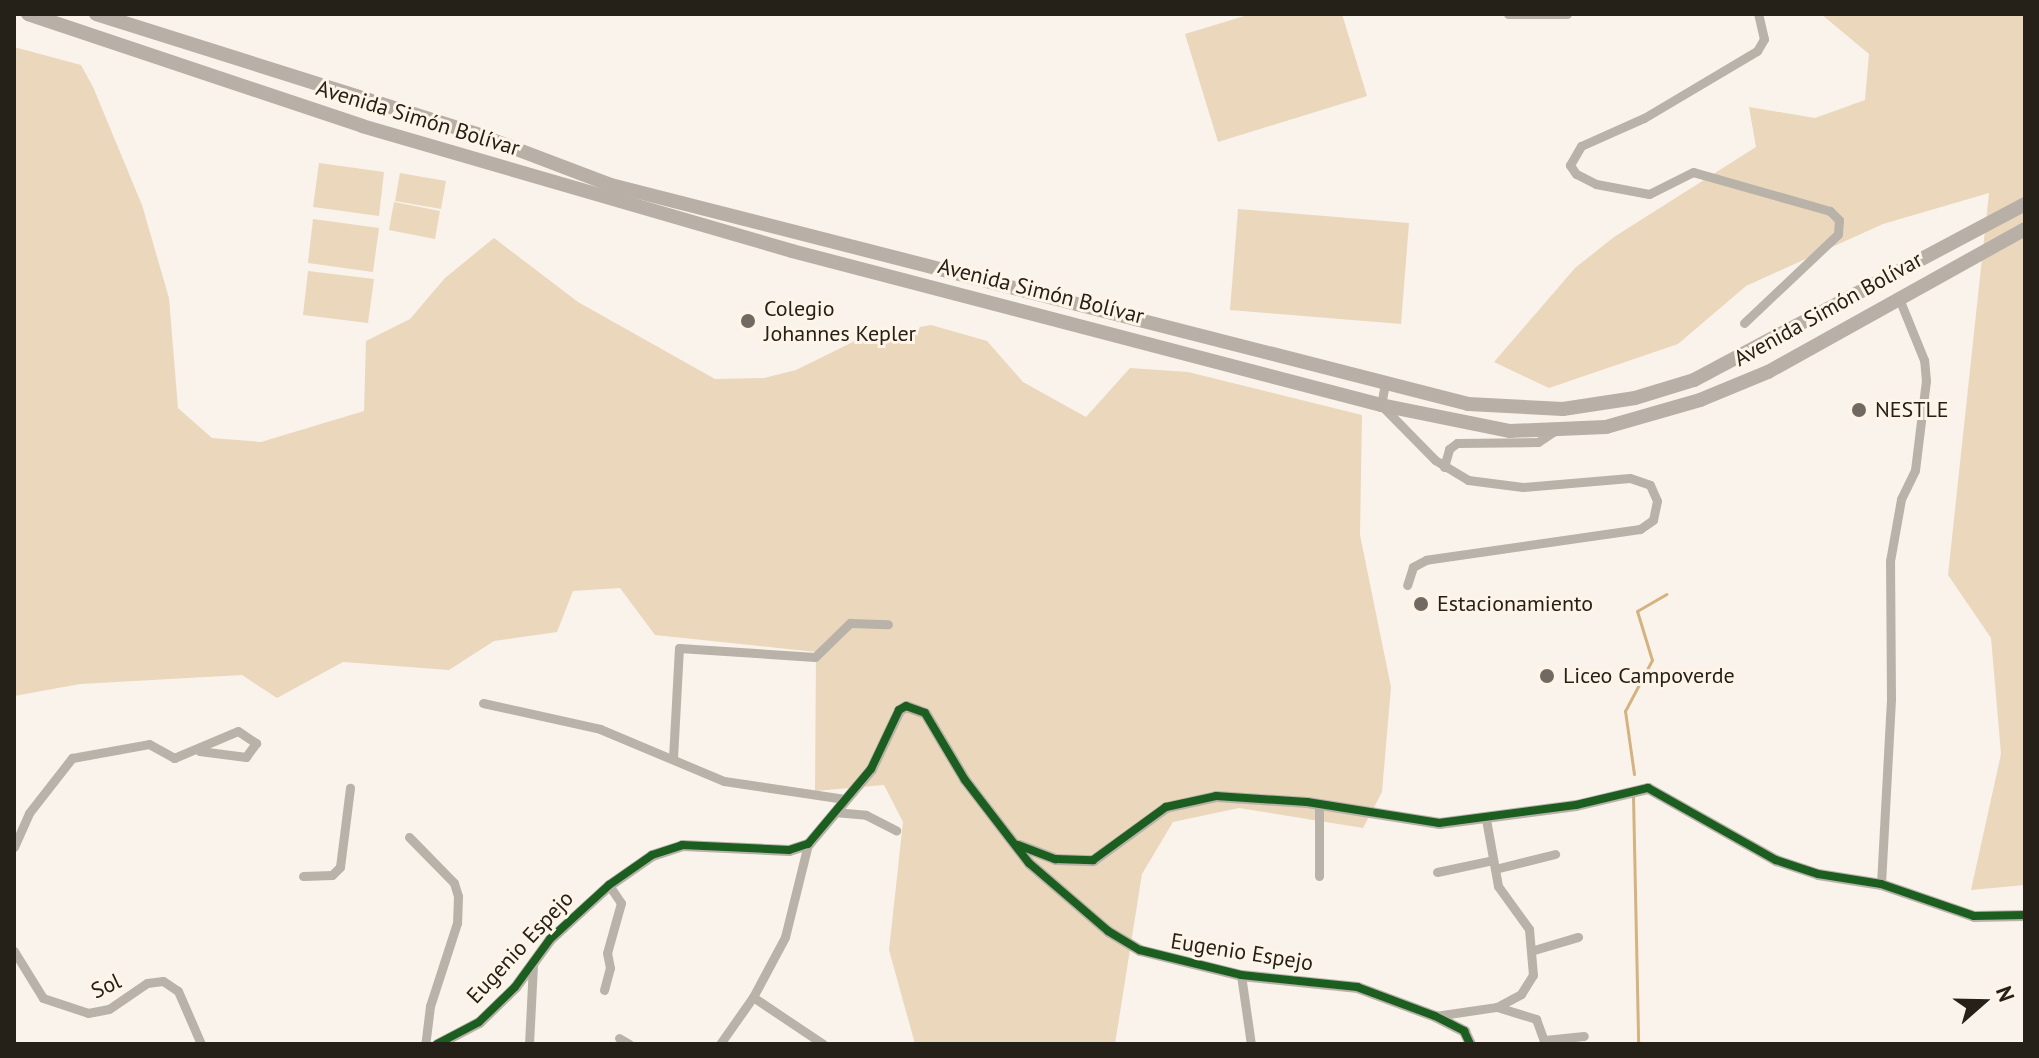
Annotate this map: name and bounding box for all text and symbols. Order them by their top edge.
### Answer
street label: Avenida Simón Bolívar [313,74,523,162]
street label: Avenida Simón Bolívar [1729,246,1927,372]
street label: Avenida Simón Bolívar [935,253,1147,329]
place label: Colegio Johannes Kepler [764,295,916,346]
marker: Colegio Johannes Kepler [739,312,757,330]
place label: NESTLE [1875,397,1949,423]
marker: NESTLE [1850,401,1868,419]
place label: Estacionamiento [1437,591,1593,617]
marker: Estacionamiento [1412,595,1430,613]
place label: Liceo Campoverde [1563,663,1735,689]
marker: Liceo Campoverde [1538,667,1556,685]
street label: Eugenio Espejo [461,885,579,1009]
street label: Eugenio Espejo [1169,928,1315,976]
north arrow [1943,962,2023,1042]
street label: Sol [87,968,125,1004]
text: N [1990,982,2021,1005]

